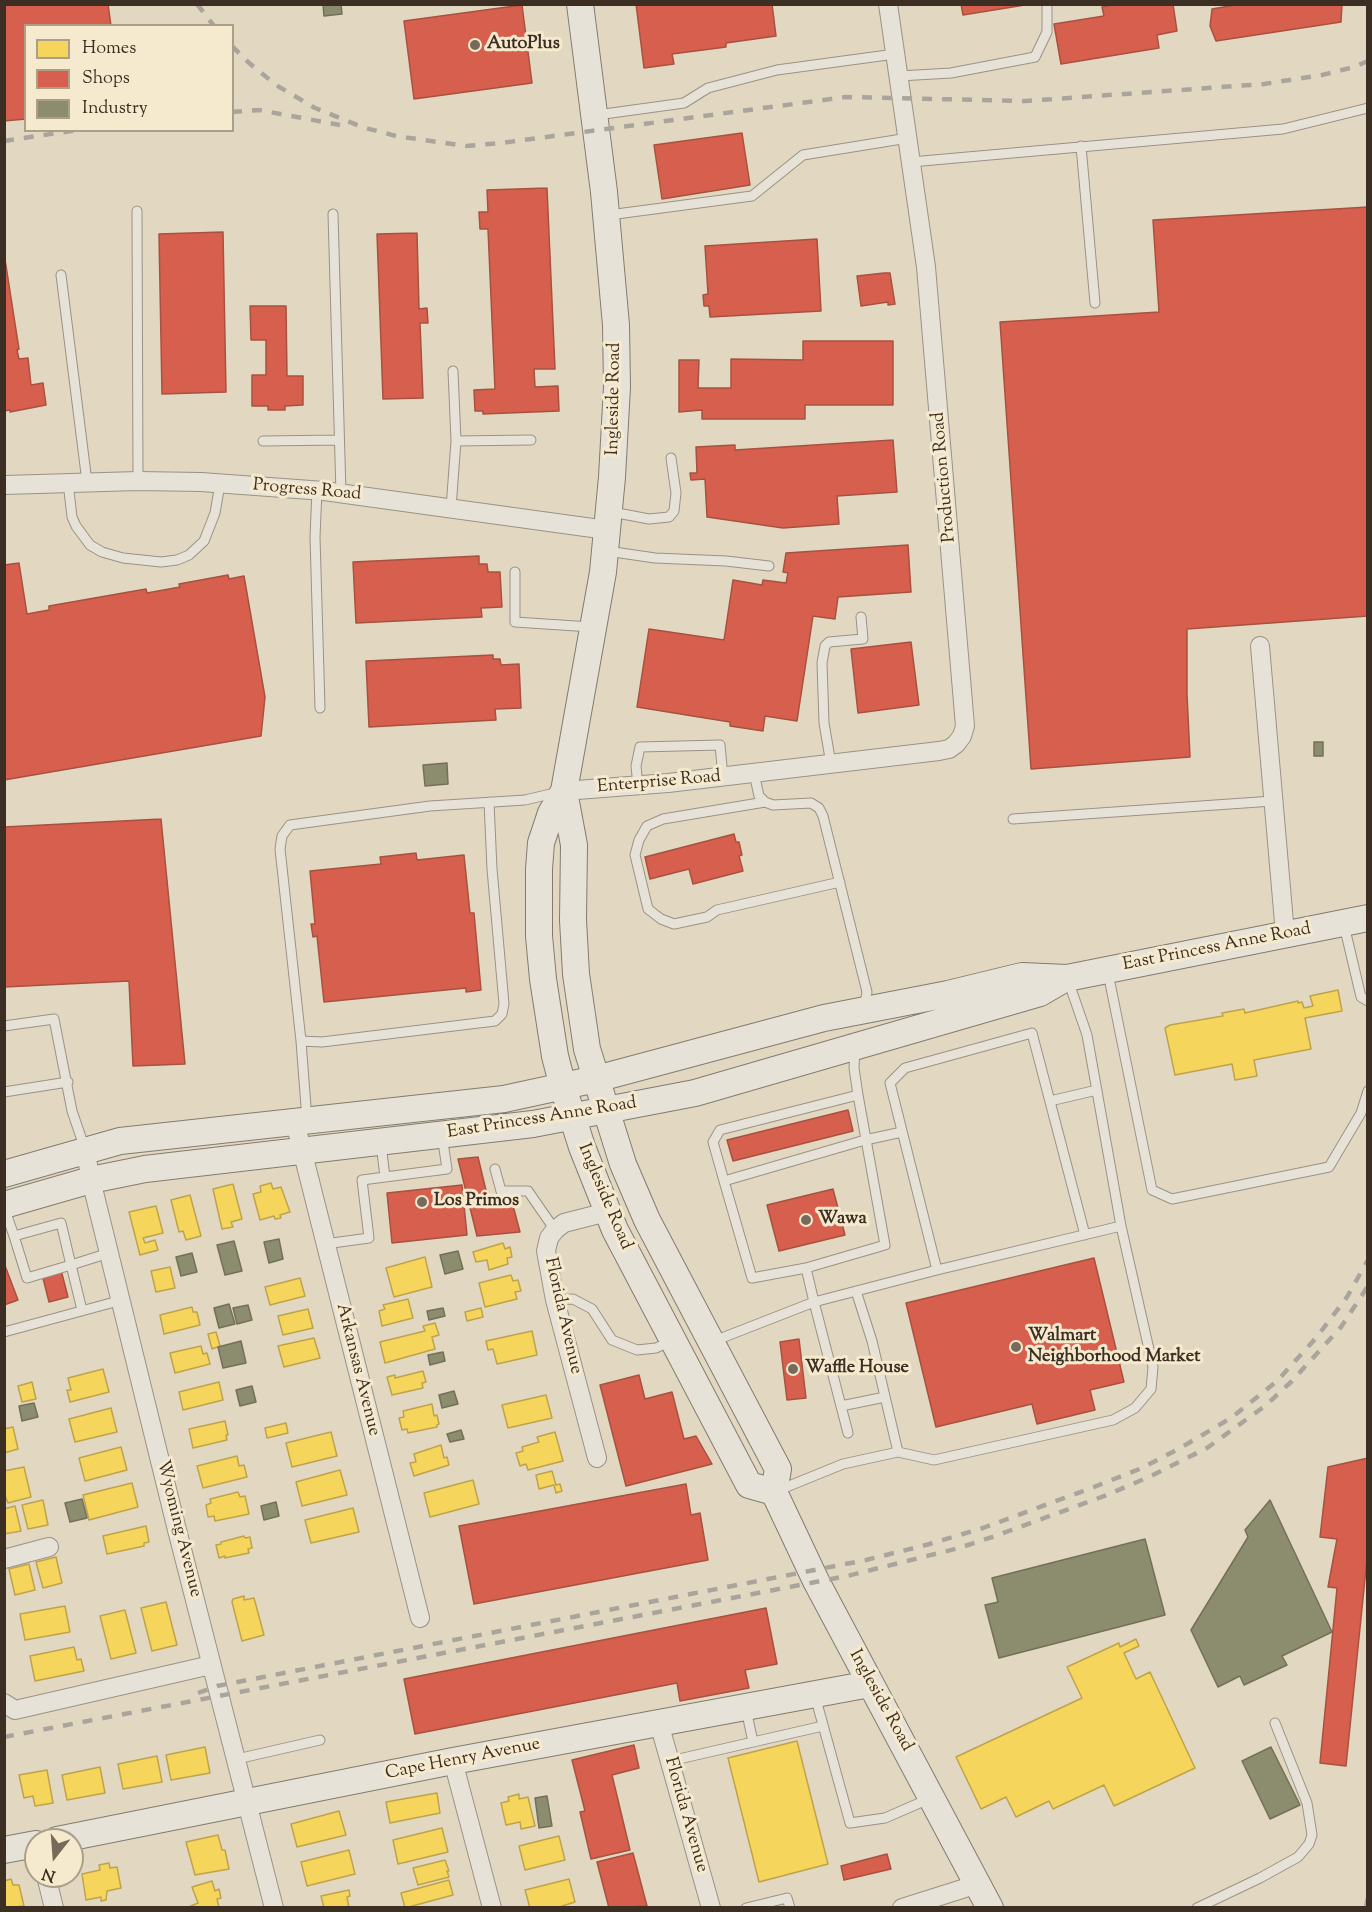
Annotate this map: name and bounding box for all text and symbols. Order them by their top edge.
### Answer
legend [24,24,234,132]
place label: AutoPlus [487,34,560,56]
text: Homes [82,36,136,62]
marker: AutoPlus [468,38,482,52]
text: Shops [82,66,130,92]
text: Industry [82,96,148,122]
street label: Ingleside Road [603,342,627,456]
street label: Production Road [929,411,961,543]
street label: Progress Road [252,475,362,507]
street label: Enterprise Road [596,767,722,799]
street label: East Princess Anne Road [1121,919,1313,977]
street label: East Princess Anne Road [446,1093,638,1145]
street label: Ingleside Road [572,1141,636,1253]
place label: Los Primos [434,1191,519,1213]
marker: Los Primos [415,1195,429,1209]
place label: Wawa [818,1209,867,1231]
marker: Wawa [799,1213,813,1227]
street label: Florida Avenue [538,1256,586,1376]
street label: Arkansas Avenue [330,1301,384,1439]
place label: Walmart Neighborhood Market [1028,1326,1200,1368]
marker: Walmart Neighborhood Market [1009,1340,1023,1354]
place label: Waffle House [805,1358,909,1380]
marker: Waffle House [786,1362,800,1376]
street label: Wyoming Avenue [151,1458,205,1600]
street label: Ingleside Road [843,1646,917,1756]
street label: Cape Henry Avenue [384,1734,542,1786]
street label: Florida Avenue [658,1755,712,1875]
north arrow [24,1828,84,1888]
text: N [40,1861,59,1887]

